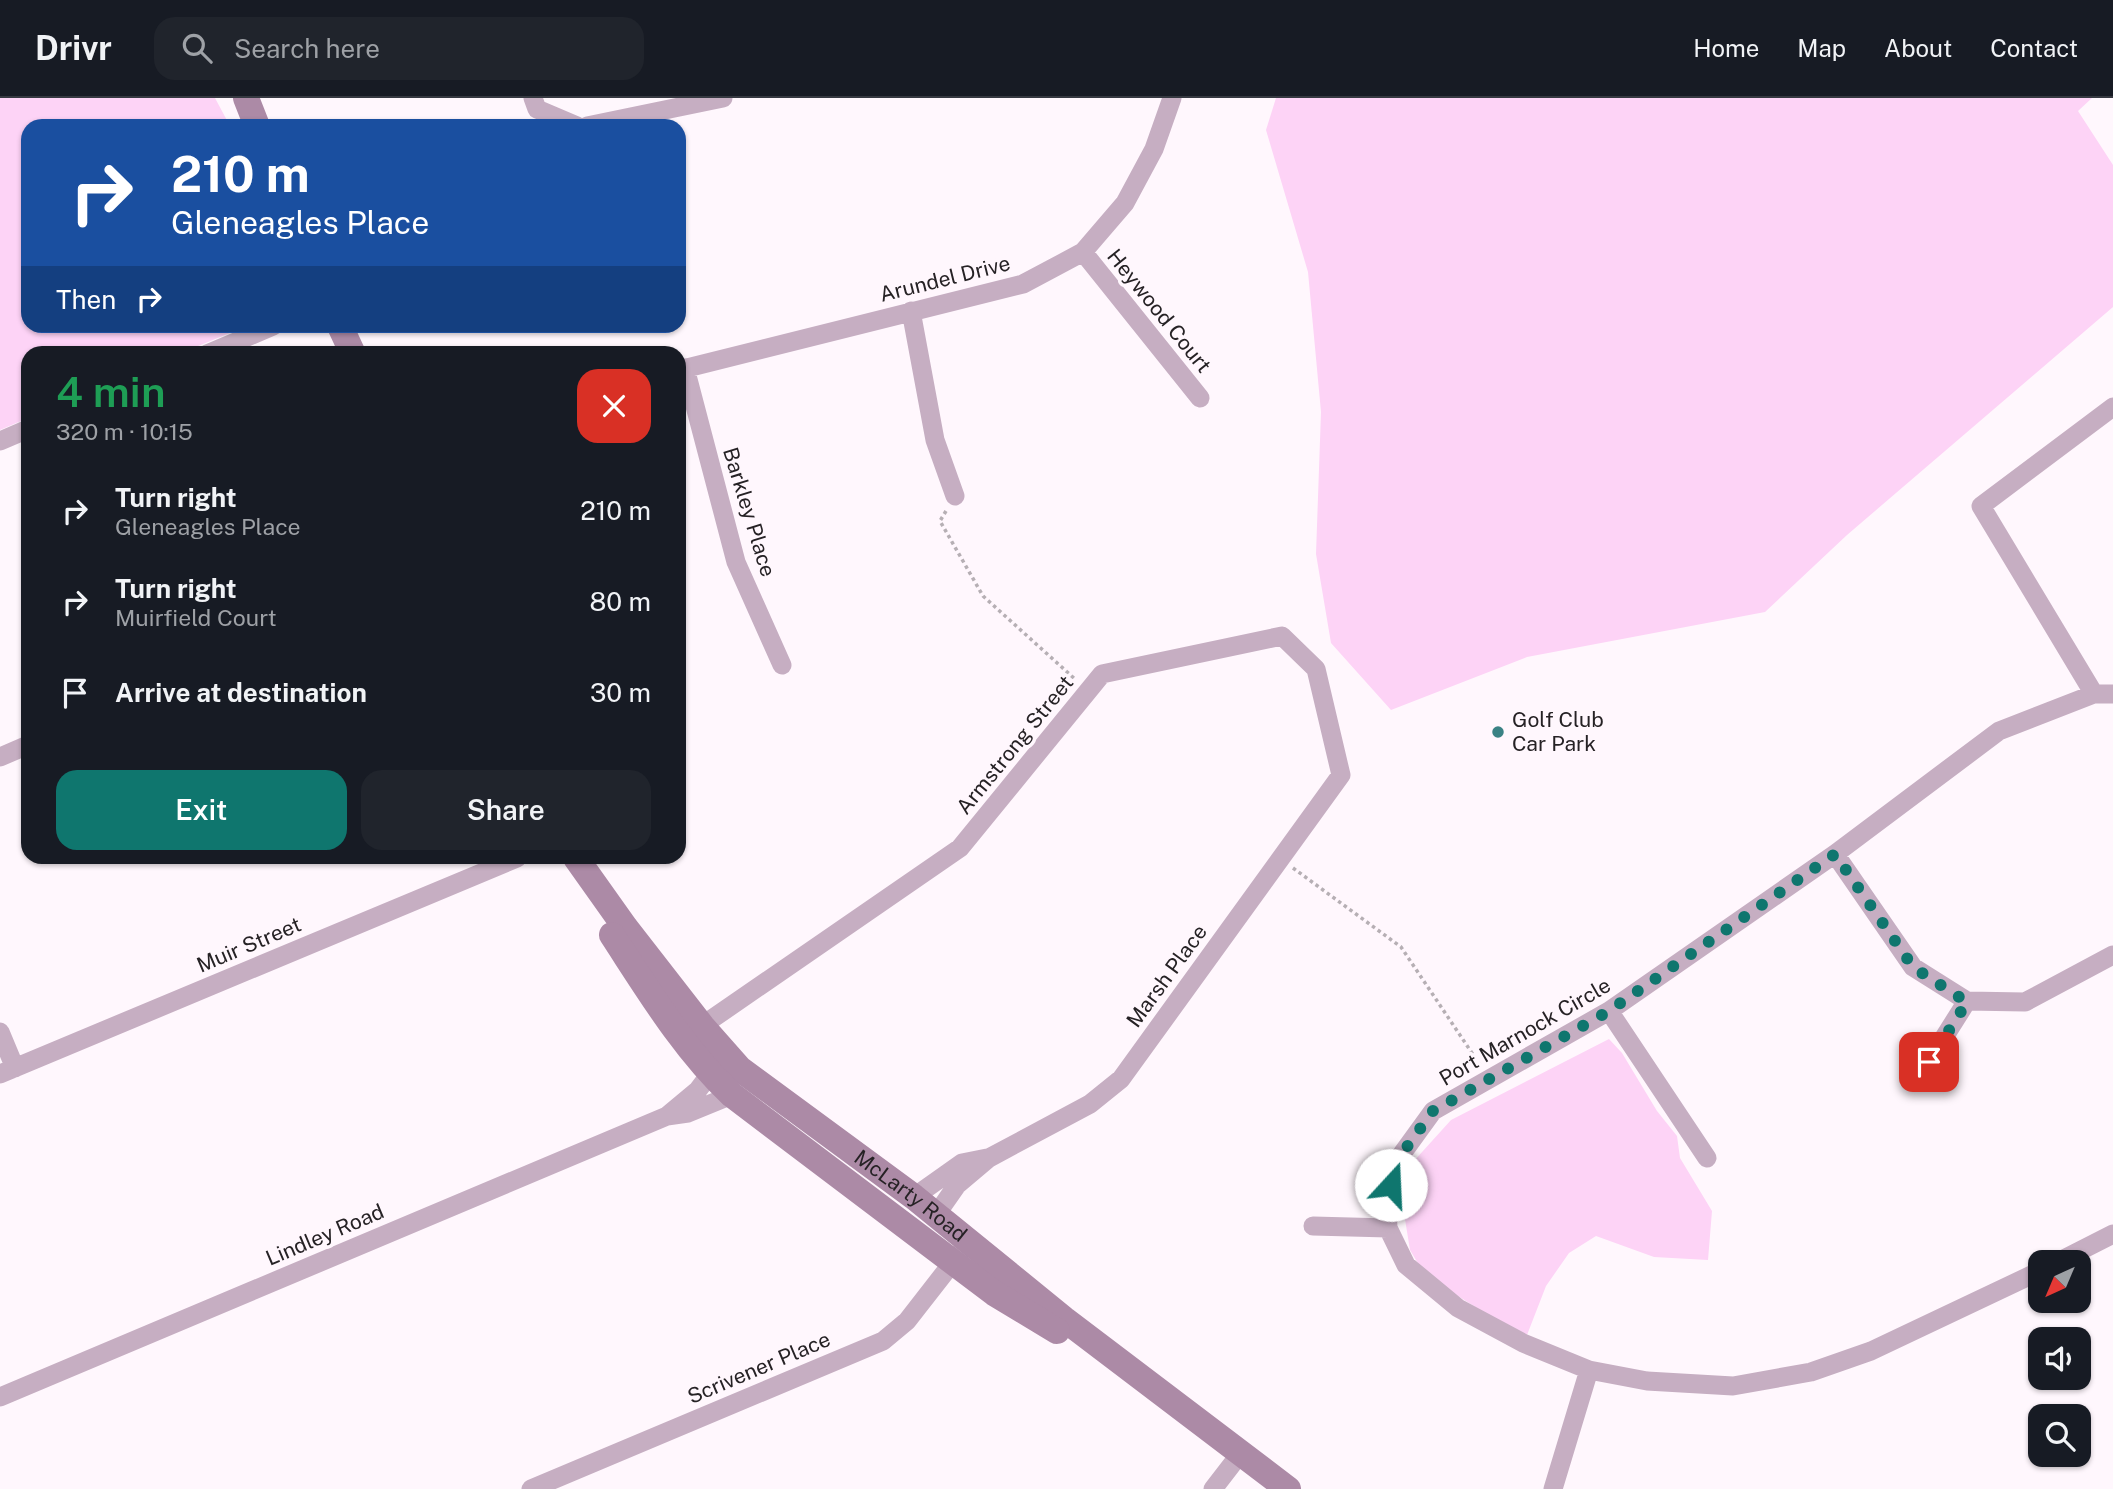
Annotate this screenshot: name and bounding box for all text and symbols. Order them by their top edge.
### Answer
search box [154,17,644,80]
text: Drivr [35,29,112,67]
icon: search [178,29,216,67]
text: Search here [234,33,380,64]
text: Home [1693,34,1759,62]
text: Map [1797,34,1846,62]
text: About [1884,34,1952,62]
text: Contact [1990,34,2078,62]
text: 210 m [171,145,310,203]
icon: right [56,147,147,238]
text: Gleneagles Place [171,204,429,241]
street label: Heywood Court [1102,244,1217,377]
street label: Arundel Drive [877,250,1013,307]
icon: right [130,280,168,318]
text: Then [56,284,116,315]
text: 4 min [56,367,165,416]
button: close [577,369,651,443]
text: 320 m · 10:15 [56,418,193,445]
street label: Barkley Place [718,444,781,580]
text: Turn right [115,482,237,513]
icon: right [56,492,94,530]
text: 210 m [580,495,651,526]
text: Gleneagles Place [115,513,301,540]
text: Turn right [115,573,237,604]
icon: right [56,583,94,621]
text: 80 m [590,586,651,617]
text: Muirfield Court [115,604,277,631]
street label: Armstrong Street [951,670,1078,819]
icon: arrive [56,674,94,712]
text: Arrive at destination [115,677,367,708]
text: 30 m [590,677,651,708]
place label: Golf Club Car Park [1512,707,1604,756]
marker: Golf Club Car Park [1490,724,1506,740]
button: Exit [56,770,347,850]
button: Share [361,770,651,850]
street label: Muir Street [193,911,305,978]
street label: Marsh Place [1121,920,1212,1032]
street label: Port Marnock Circle [1435,972,1615,1091]
pin [1899,1032,1959,1092]
icon: arrive [1910,1043,1948,1081]
street label: McLarty Road [850,1144,972,1247]
position arrow [1354,1148,1428,1222]
street label: Lindley Road [262,1198,388,1271]
north arrow [2028,1250,2091,1312]
map controls [2028,1250,2091,1467]
street label: Scrivener Place [684,1326,834,1409]
button: sound [2028,1327,2091,1390]
button: search [2028,1404,2091,1467]

